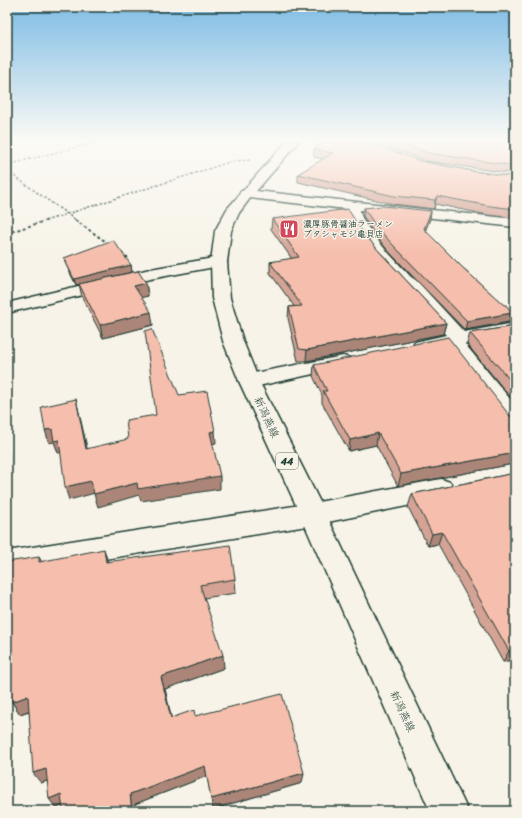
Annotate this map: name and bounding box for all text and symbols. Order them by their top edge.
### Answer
place label: 濃厚豚骨醤油ラーメン ブタシャモジ亀貝店 [303,216,393,242]
restaurant icon: 濃厚豚骨醤油ラーメン ブタシャモジ亀貝店 [278,218,300,240]
street label: 新潟燕線 [249,393,284,441]
road number: 44 [276,453,298,469]
street label: 新潟燕線 [385,687,420,735]

